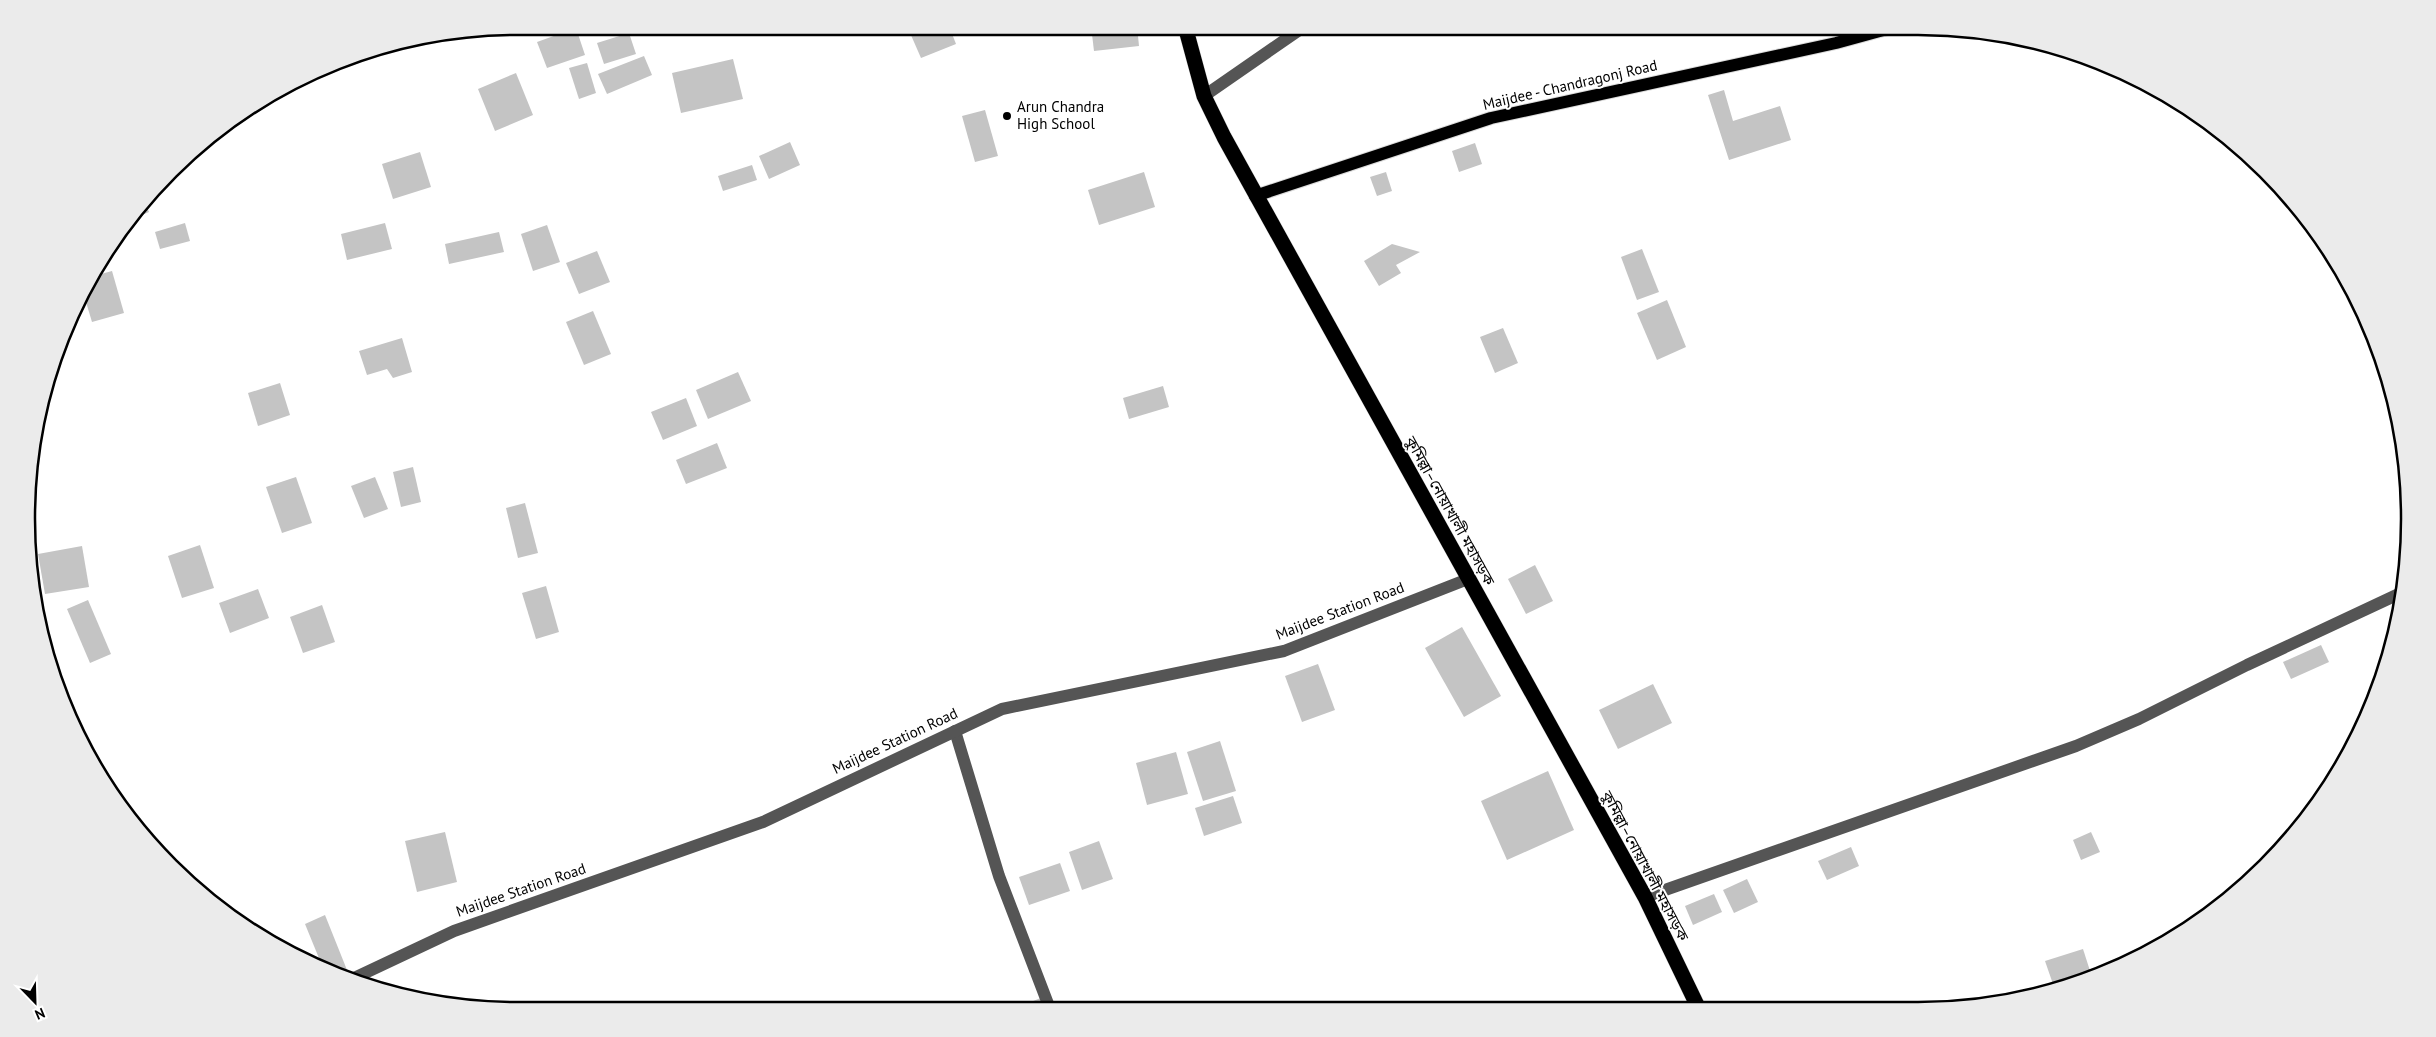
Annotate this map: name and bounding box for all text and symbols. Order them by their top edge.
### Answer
street label: Maijdee - Chandragonj Road [1481,55,1659,114]
place label: Arun Chandra High School [1017,97,1104,133]
marker: Arun Chandra High School [1001,110,1013,122]
street label: কুমিল্লা–নোয়াখালী মহাসড়ক [1401,432,1500,589]
street label: Maijdee Station Road [1273,577,1407,644]
street label: Maijdee Station Road [829,703,960,778]
street label: কুমিল্লা–নোয়াখালী মহাসড়ক [1597,787,1693,945]
street label: Maijdee Station Road [453,858,588,921]
north arrow [10,977,60,1027]
text: N [32,1004,48,1024]

